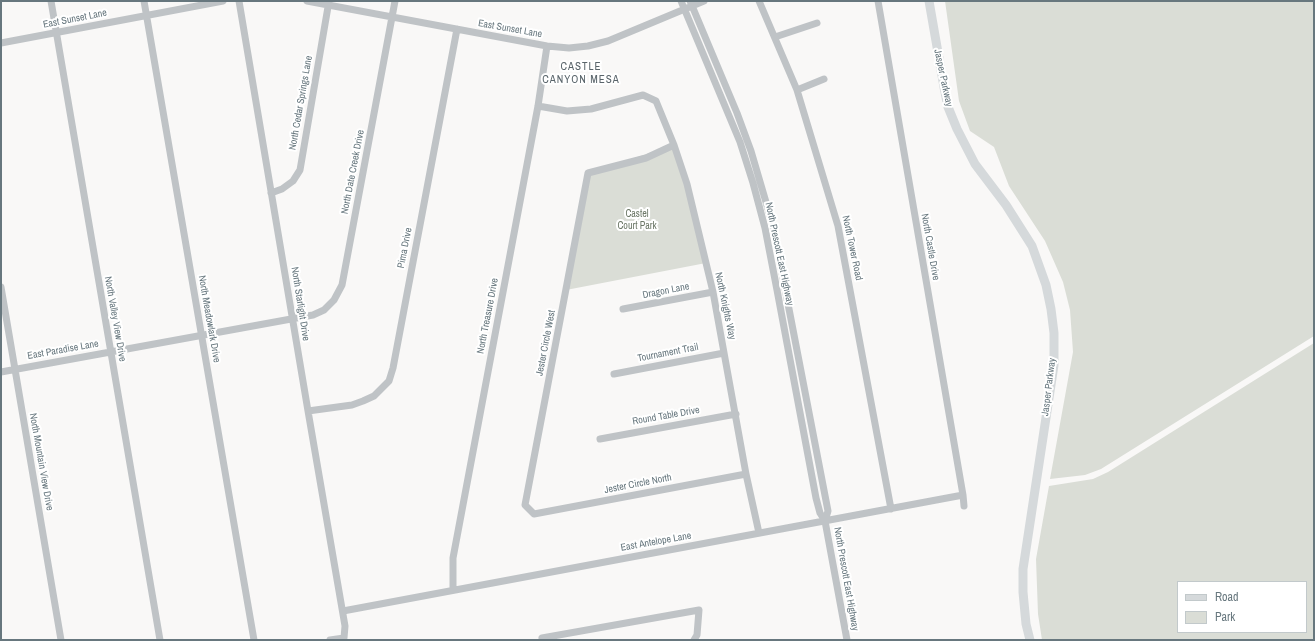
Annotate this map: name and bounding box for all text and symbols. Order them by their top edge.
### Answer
street label: East Sunset Lane [42,7,108,31]
street label: East Sunset Lane [477,17,543,41]
street label: Jasper Parkway [931,48,955,108]
street label: North Cedar Springs Lane [287,55,315,151]
district label: CASTLE CANYON MESA [542,60,620,86]
street label: North Date Creek Drive [339,129,367,215]
street label: North Prescott East Highway [762,201,796,307]
park label: Castel Court Park [617,208,657,232]
street label: North Castle Drive [918,213,942,281]
street label: North Tower Road [839,214,865,282]
street label: Pima Drive [395,227,415,269]
street label: North Starlight Drive [288,266,312,342]
street label: North Knights Way [712,271,738,341]
street label: North Meadowlark Drive [195,274,223,364]
street label: North Valley View Drive [102,275,128,363]
street label: North Treasure Drive [475,277,501,355]
street label: Dragon Lane [642,281,690,301]
street label: Jester Circle West [534,309,558,377]
street label: East Paradise Lane [26,338,100,362]
street label: Tournament Trail [637,341,699,365]
street label: Jasper Parkway [1039,357,1059,417]
street label: Round Table Drive [631,404,701,428]
street label: North Mountain View Drive [27,412,55,512]
street label: Jester Circle North [603,472,673,496]
street label: North Prescott East Highway [831,526,861,632]
street label: East Antelope Lane [620,530,692,554]
legend [1177,581,1307,633]
text: Road [1215,589,1239,605]
text: Park [1215,609,1235,625]

